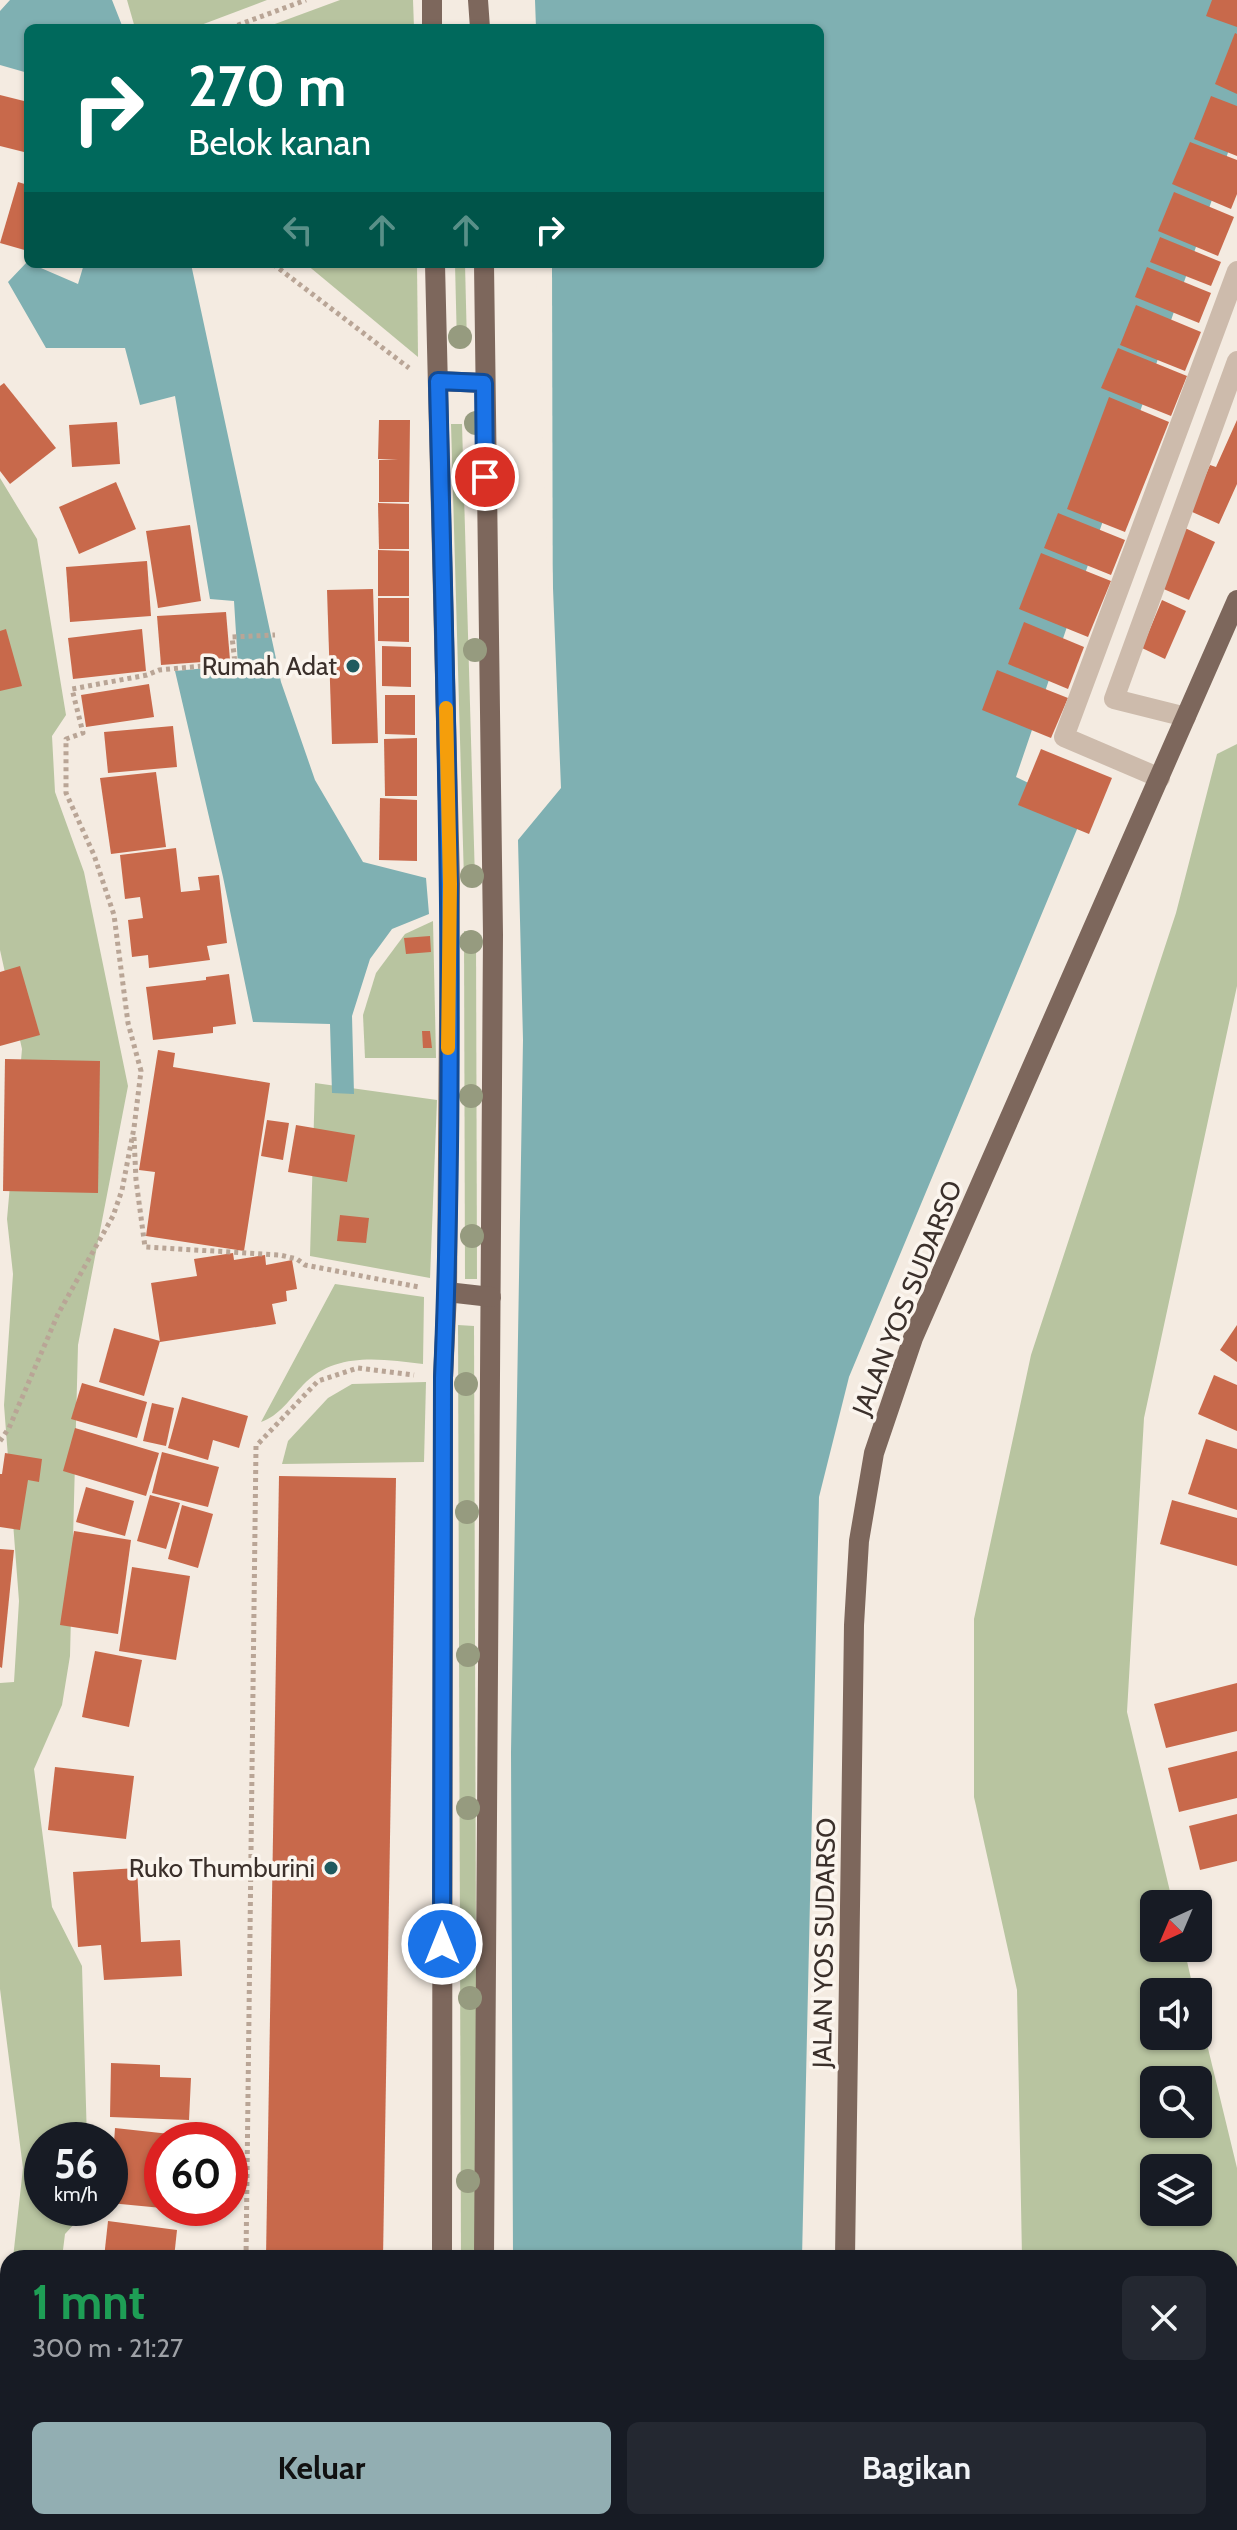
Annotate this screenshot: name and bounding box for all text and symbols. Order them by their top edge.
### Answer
text: 270 m [188,52,346,120]
icon: right [56,56,160,160]
text: Belok kanan [188,120,371,164]
icon: left [276,208,320,252]
icon: ahead [360,208,404,252]
icon: ahead [444,208,488,252]
icon: right [528,208,572,252]
pin [451,443,519,511]
icon: arrive [463,455,507,499]
place label: Rumah Adat [202,650,337,682]
marker: Rumah Adat [344,657,362,675]
street label: JALAN YOS SUDARSO [845,1176,969,1421]
street label: JALAN YOS SUDARSO [806,1818,842,2069]
place label: Ruko Thumburini [129,1852,315,1884]
marker: Ruko Thumburini [322,1859,340,1877]
north arrow [1140,1890,1212,1962]
map controls [1140,1890,1212,2226]
position arrow [400,1902,484,1986]
button: sound [1140,1978,1212,2050]
button: search [1140,2066,1212,2138]
speed limit sign: 60 [144,2122,248,2226]
text: 56 [54,2139,98,2188]
button: layers [1140,2154,1212,2226]
text: km/h [54,2182,98,2206]
text: 1 mnt [32,2273,145,2331]
button: close [1122,2276,1206,2360]
text: 300 m · 21:27 [32,2332,183,2364]
button: Keluar [32,2422,611,2514]
button: Bagikan [627,2422,1206,2514]

